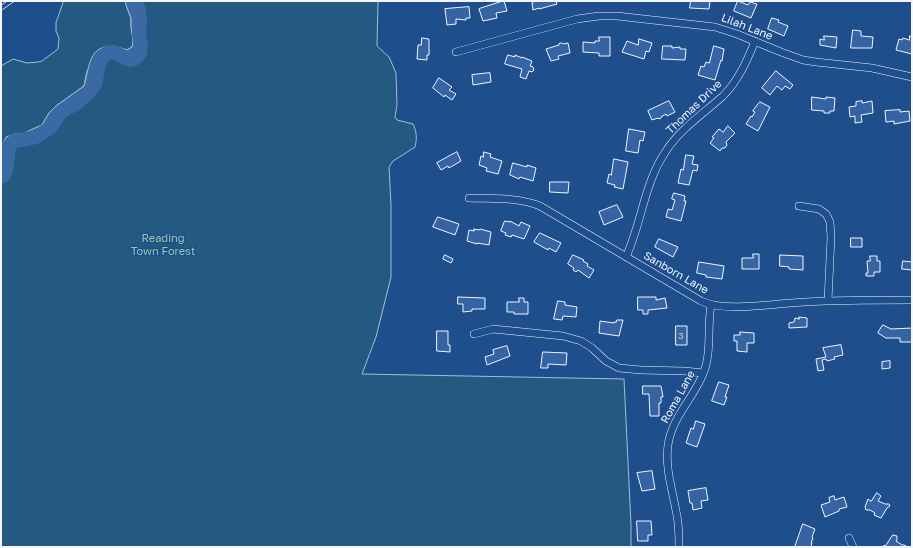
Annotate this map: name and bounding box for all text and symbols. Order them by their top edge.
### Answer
street label: Lilah Lane [719,11,775,43]
street label: Thomas Drive [664,77,724,137]
park label: Reading Town Forest [131,232,195,258]
street label: Sanborn Lane [641,249,711,297]
house number: 3 [678,331,684,341]
street label: Roma Lane [658,368,698,426]

